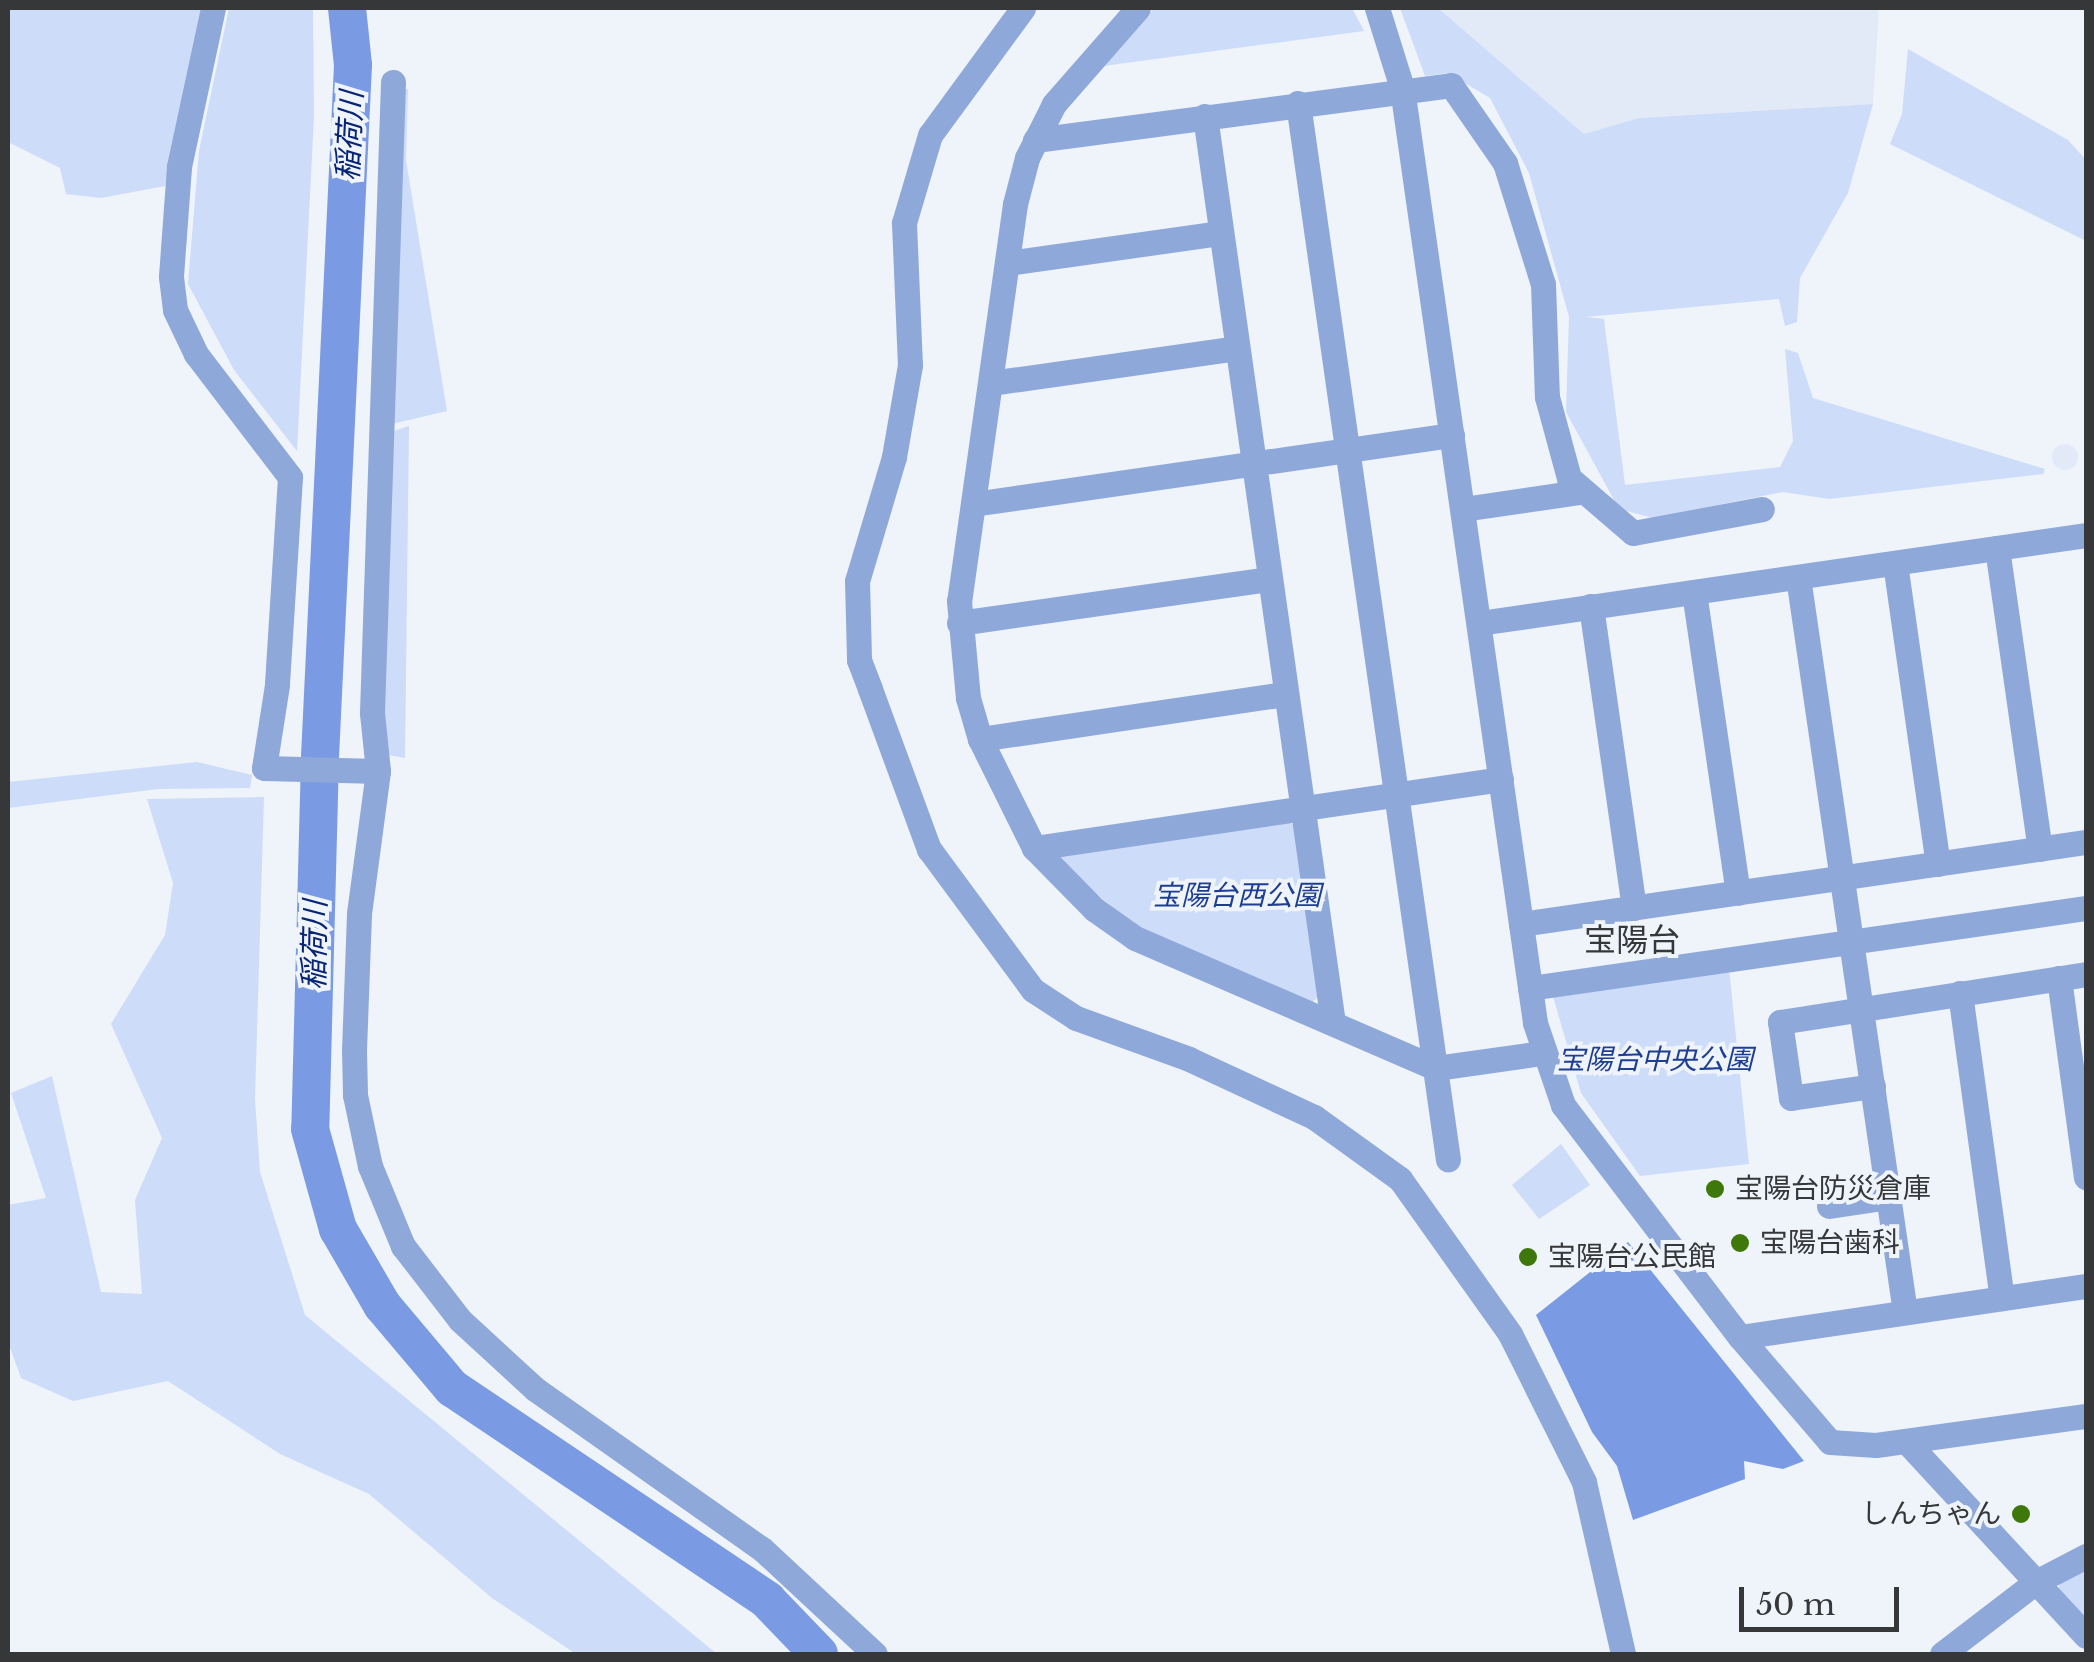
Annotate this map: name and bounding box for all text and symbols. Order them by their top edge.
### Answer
water label: 稲荷川 [330,90,370,182]
park label: 宝陽台西公園 [1153,879,1321,913]
water label: 稲荷川 [296,900,334,990]
district label: 宝陽台 [1584,921,1680,959]
park label: 宝陽台中央公園 [1557,1043,1753,1077]
place label: 宝陽台防災倉庫 [1735,1172,1931,1206]
marker: 宝陽台防災倉庫 [1704,1178,1726,1200]
place label: 宝陽台歯科 [1760,1226,1900,1260]
marker: 宝陽台歯科 [1729,1232,1751,1254]
place label: 宝陽台公民館 [1548,1240,1716,1274]
marker: 宝陽台公民館 [1517,1246,1539,1268]
place label: しんちゃん [1861,1497,2001,1531]
marker: しんちゃん [2010,1503,2032,1525]
scale bar [1744,1567,1904,1629]
text: 50 m [1756,1586,1835,1623]

